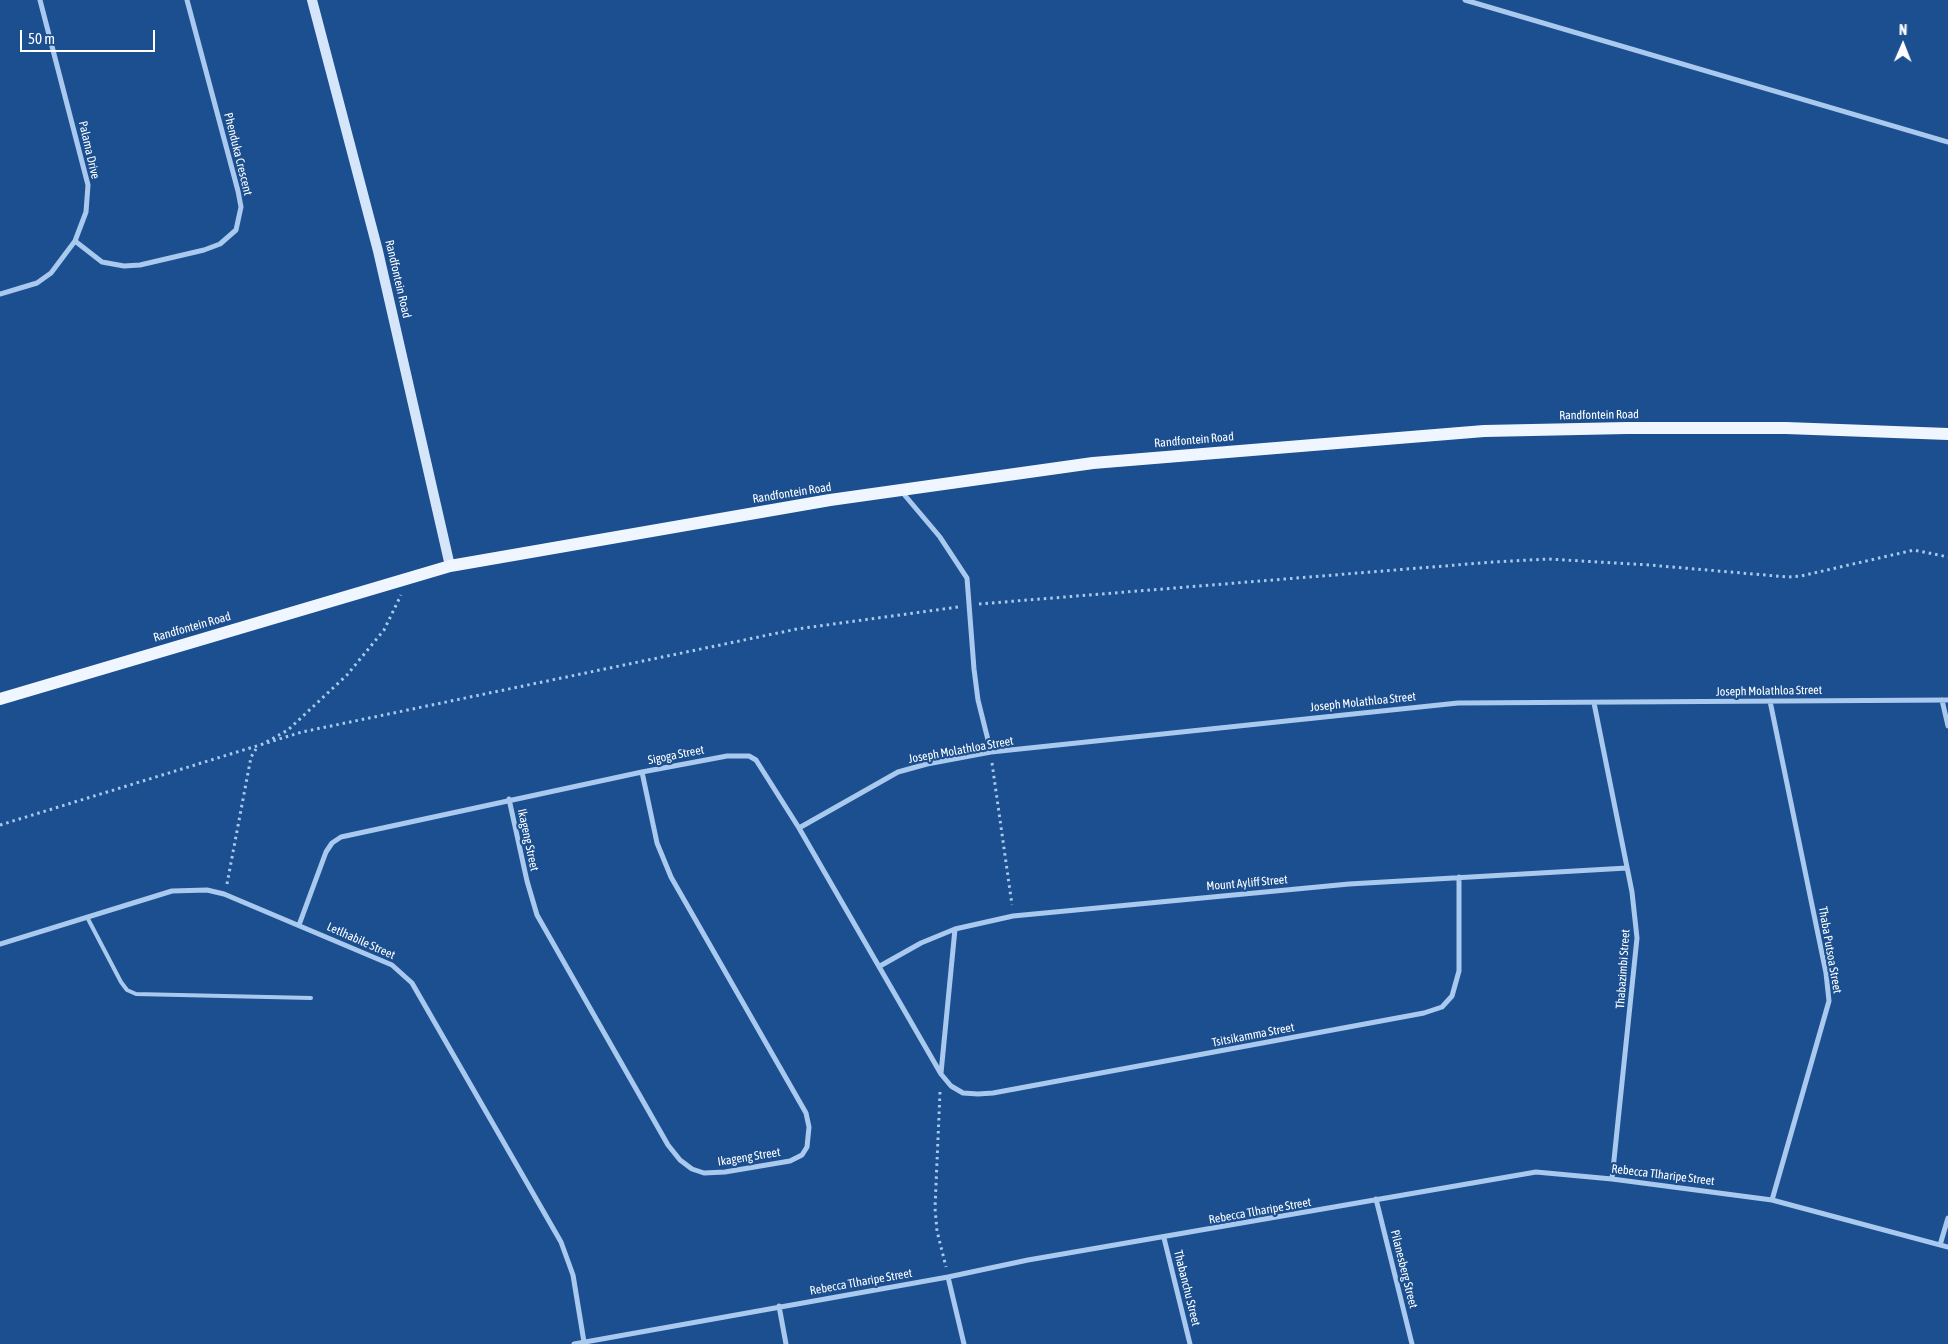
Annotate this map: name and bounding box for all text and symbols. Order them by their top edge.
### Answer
scale bar [22,20,158,52]
north arrow [1878,20,1928,70]
text: N [1899,22,1908,38]
text: 50 m [28,30,55,47]
street label: Phenduka Crescent [221,111,255,197]
street label: Palama Drive [75,120,103,180]
street label: Randfontein Road [382,239,414,319]
street label: Randfontein Road [1559,407,1639,423]
street label: Randfontein Road [1154,429,1234,451]
street label: Randfontein Road [751,480,833,506]
street label: Randfontein Road [152,609,232,645]
street label: Joseph Molathloa Street [1716,683,1822,699]
street label: Joseph Molathloa Street [1309,689,1417,715]
street label: Joseph Molathloa Street [907,734,1015,766]
street label: Sigoga Street [647,743,705,767]
street label: Ikageng Street [514,808,542,872]
street label: Mount Ayliff Street [1206,872,1288,894]
street label: Thaba Putsoa Street [1815,905,1845,995]
street label: Letlhabile Street [325,920,397,962]
street label: Thabazimbi Street [1613,929,1633,1009]
street label: Tsitsikamma Street [1211,1020,1295,1050]
street label: Ikageng Street [717,1145,781,1169]
street label: Rebecca Tlharipe Street [1611,1162,1715,1188]
street label: Rebecca Tlharipe Street [1208,1195,1312,1227]
street label: Pilanesberg Street [1387,1228,1421,1310]
street label: Thabanchu Street [1171,1249,1203,1327]
street label: Rebecca Tlharipe Street [809,1266,913,1298]

